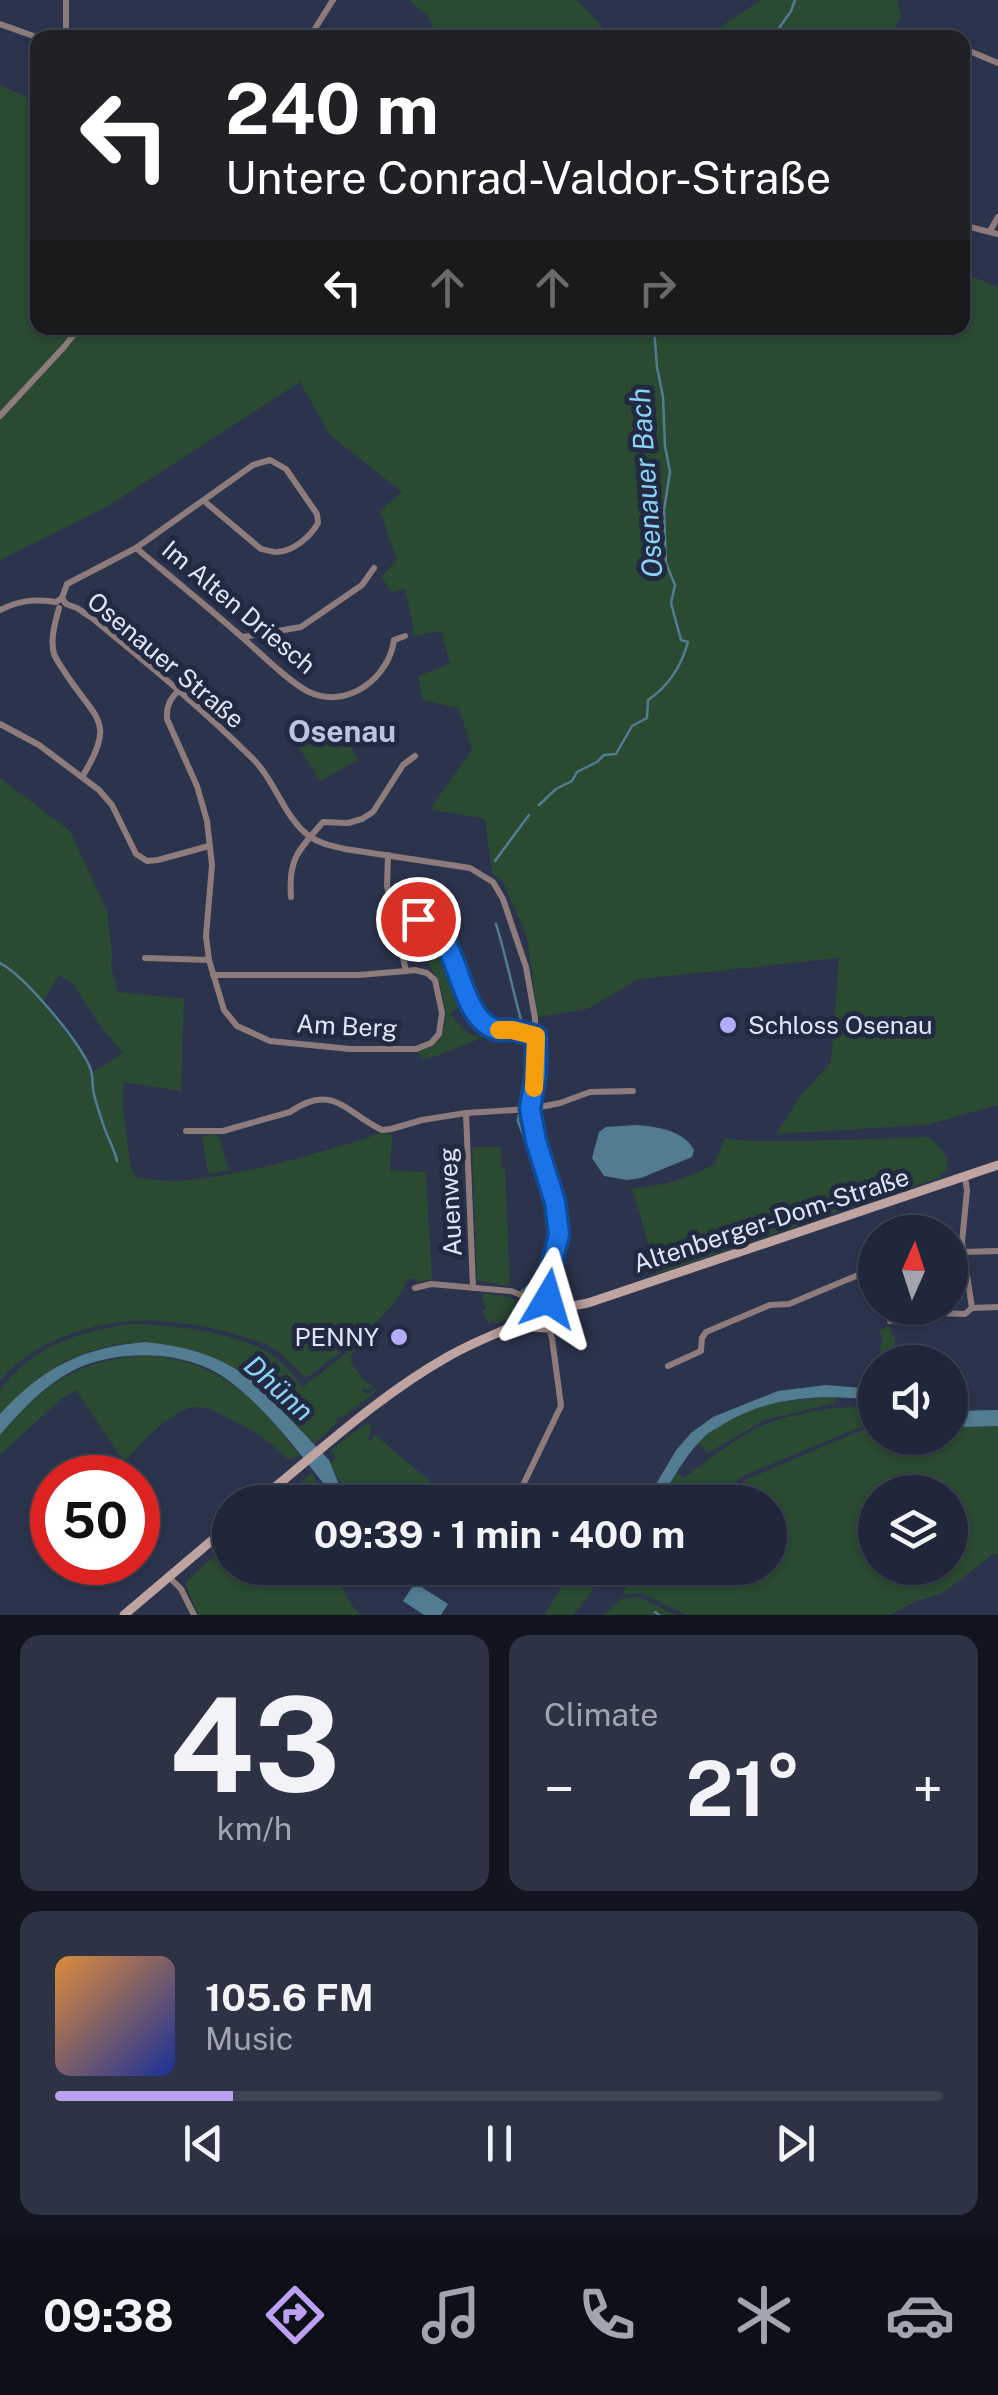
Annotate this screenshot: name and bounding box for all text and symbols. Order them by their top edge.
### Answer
text: 240 m [225,67,439,150]
icon: left [60,70,190,200]
text: Untere Conrad-Valdor-Straße [225,151,831,204]
icon: left [315,260,370,315]
icon: ahead [420,260,475,315]
icon: ahead [525,260,580,315]
icon: right [630,260,685,315]
water label: Osenauer Bach [622,387,669,579]
street label: Im Alten Driesch [156,534,322,680]
street label: Osenauer Straße [81,586,251,734]
district label: Osenau [288,713,396,749]
pin [376,877,461,962]
icon: arrive [391,892,446,947]
street label: Am Berg [296,1008,398,1044]
place label: Schloss Osenau [748,1010,933,1040]
marker: Schloss Osenau [717,1014,739,1036]
street label: Auenweg [432,1147,468,1257]
street label: Altenberger-Dom-Straße [629,1161,913,1279]
north arrow [858,1215,968,1325]
map controls [858,1215,968,1585]
position arrow [496,1247,600,1351]
place label: PENNY [295,1322,379,1352]
marker: PENNY [388,1326,410,1348]
button: sound [858,1345,968,1455]
water label: Dhünn [238,1348,321,1427]
speed limit sign: 50 [30,1455,160,1585]
button: layers [858,1475,968,1585]
text: 09:39 · 1 min · 400 m [314,1512,685,1557]
text: 43 [169,1669,340,1821]
text: Climate [544,1696,658,1733]
text: 21° [686,1745,801,1833]
text: − [544,1757,575,1821]
text: + [913,1757,943,1821]
text: km/h [217,1810,292,1847]
text: 105.6 FM [205,1975,374,2020]
text: Music [205,2020,293,2057]
icon: previous [176,2116,231,2171]
icon: pause [472,2116,527,2171]
icon: next [768,2116,823,2171]
icon: directions [260,2280,330,2350]
icon: music [416,2280,486,2350]
icon: phone [572,2280,642,2350]
icon: climate [729,2280,799,2350]
icon: car [885,2280,955,2350]
text: 09:38 [43,2289,174,2342]

